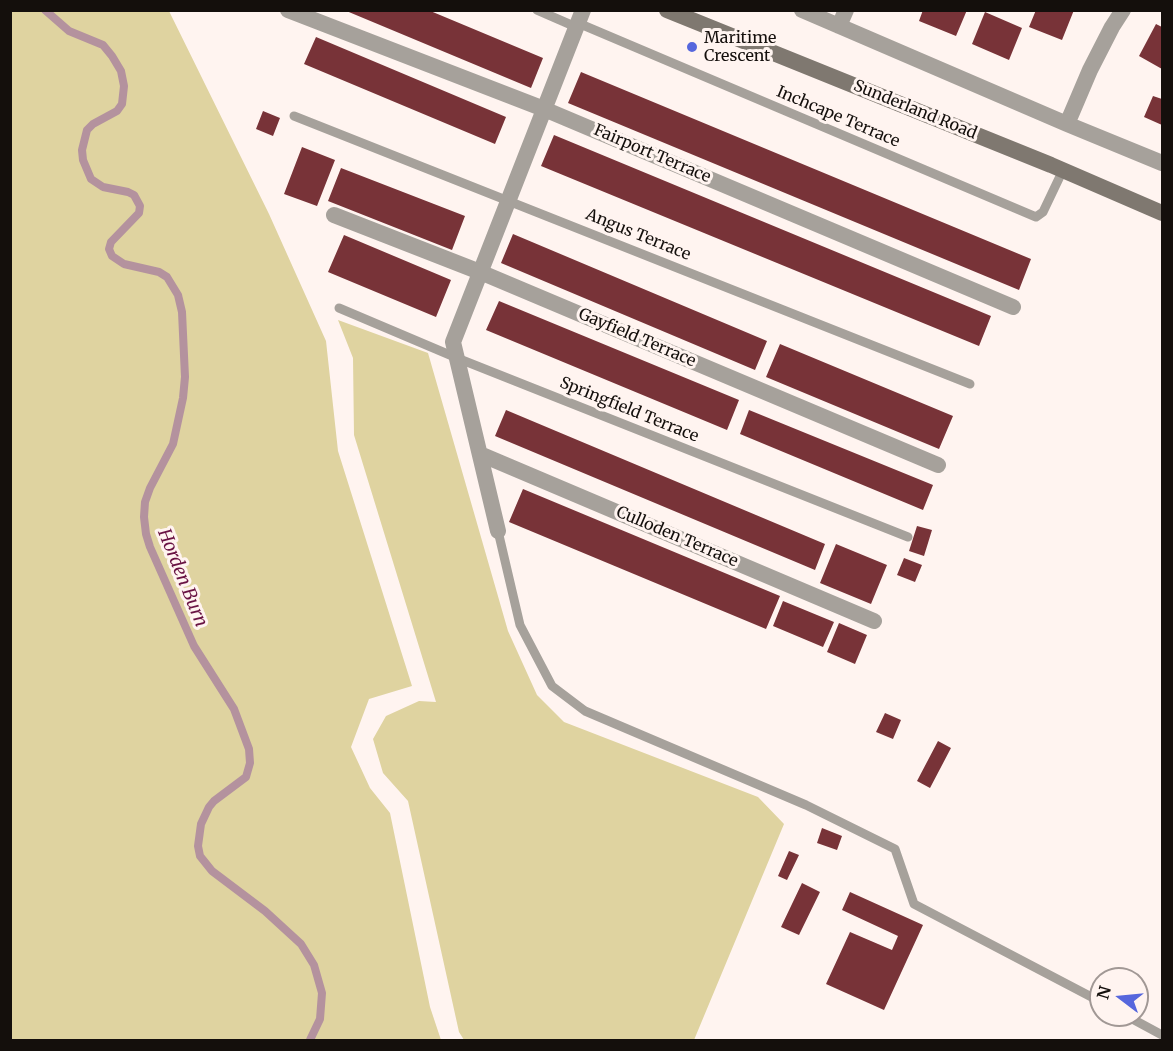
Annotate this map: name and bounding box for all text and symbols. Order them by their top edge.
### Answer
place label: Maritime Crescent [704,28,776,66]
marker: Maritime Crescent [685,40,699,54]
street label: Sunderland Road [851,77,979,143]
street label: Inchcape Terrace [774,82,902,152]
street label: Fairport Terrace [591,121,713,187]
street label: Angus Terrace [583,205,693,265]
street label: Gayfield Terrace [575,305,699,371]
street label: Springfield Terrace [557,373,701,447]
street label: Culloden Terrace [613,503,741,571]
water label: Horden Burn [152,526,212,630]
north arrow [1089,967,1149,1027]
text: N [1092,984,1115,1001]

